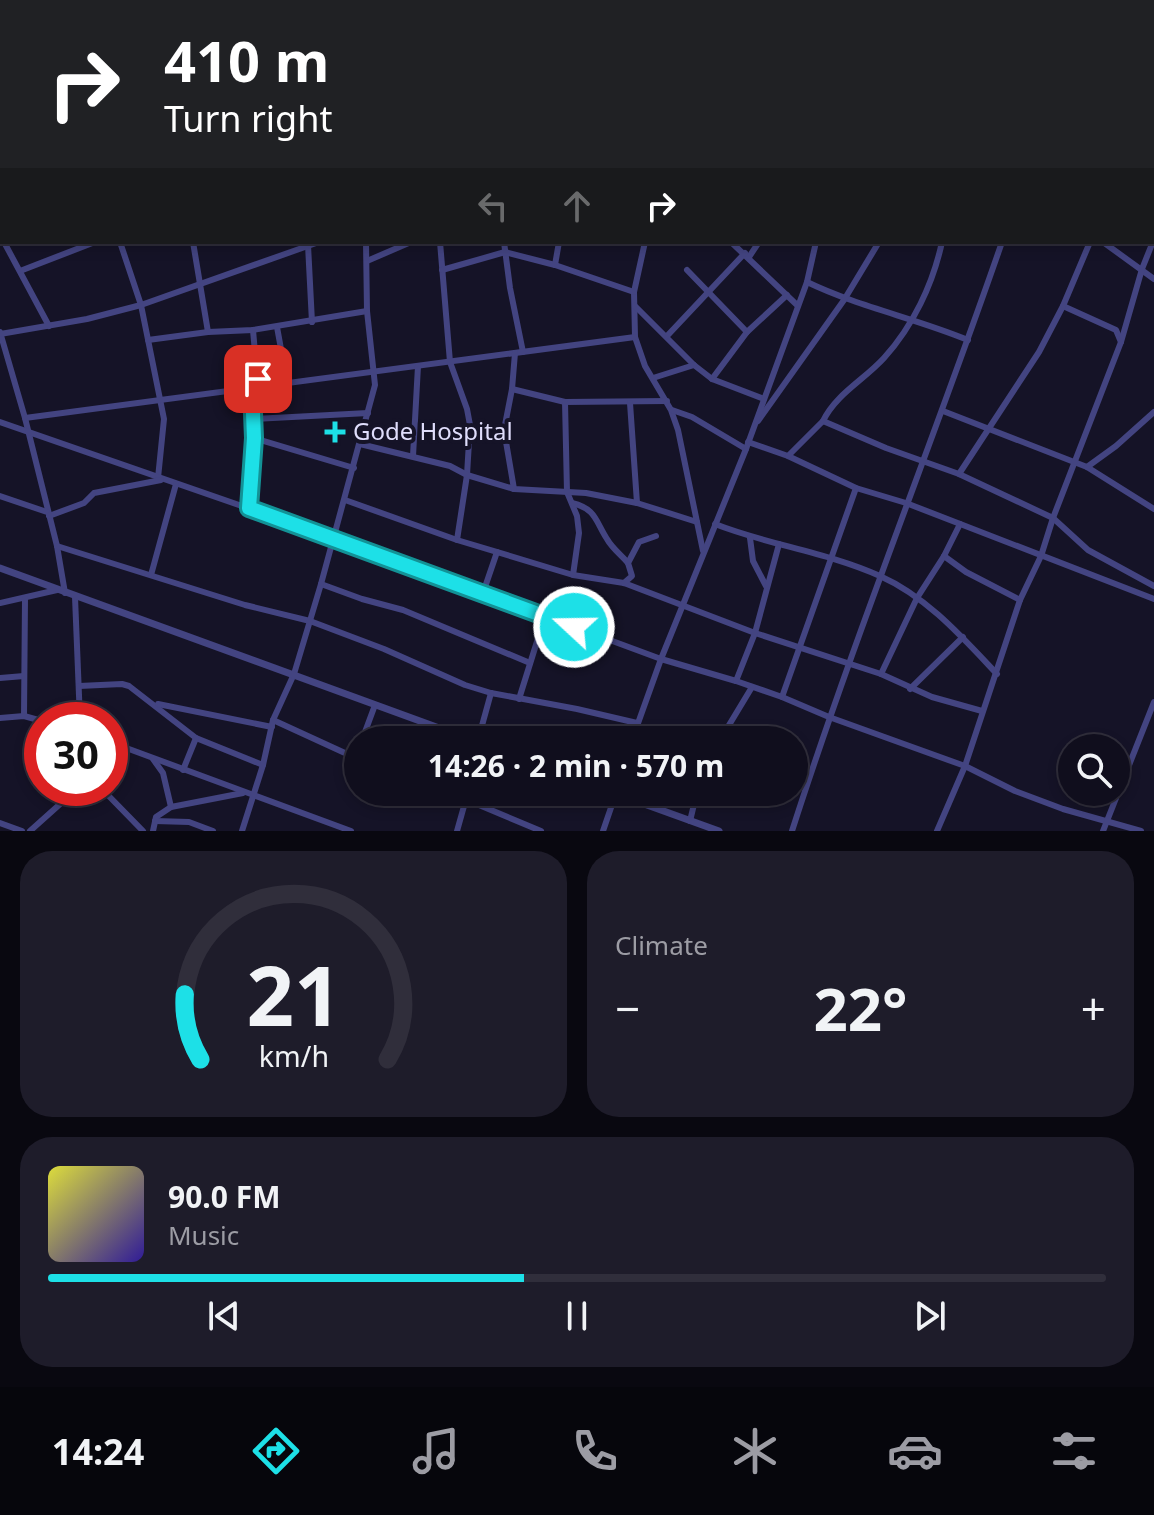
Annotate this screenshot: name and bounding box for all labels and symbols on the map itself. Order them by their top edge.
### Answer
pin [224,345,292,413]
place label: Gode Hospital [353,414,513,447]
marker: Gode Hospital [324,421,346,443]
position arrow [532,585,616,669]
speed limit sign: 30 [24,702,128,806]

